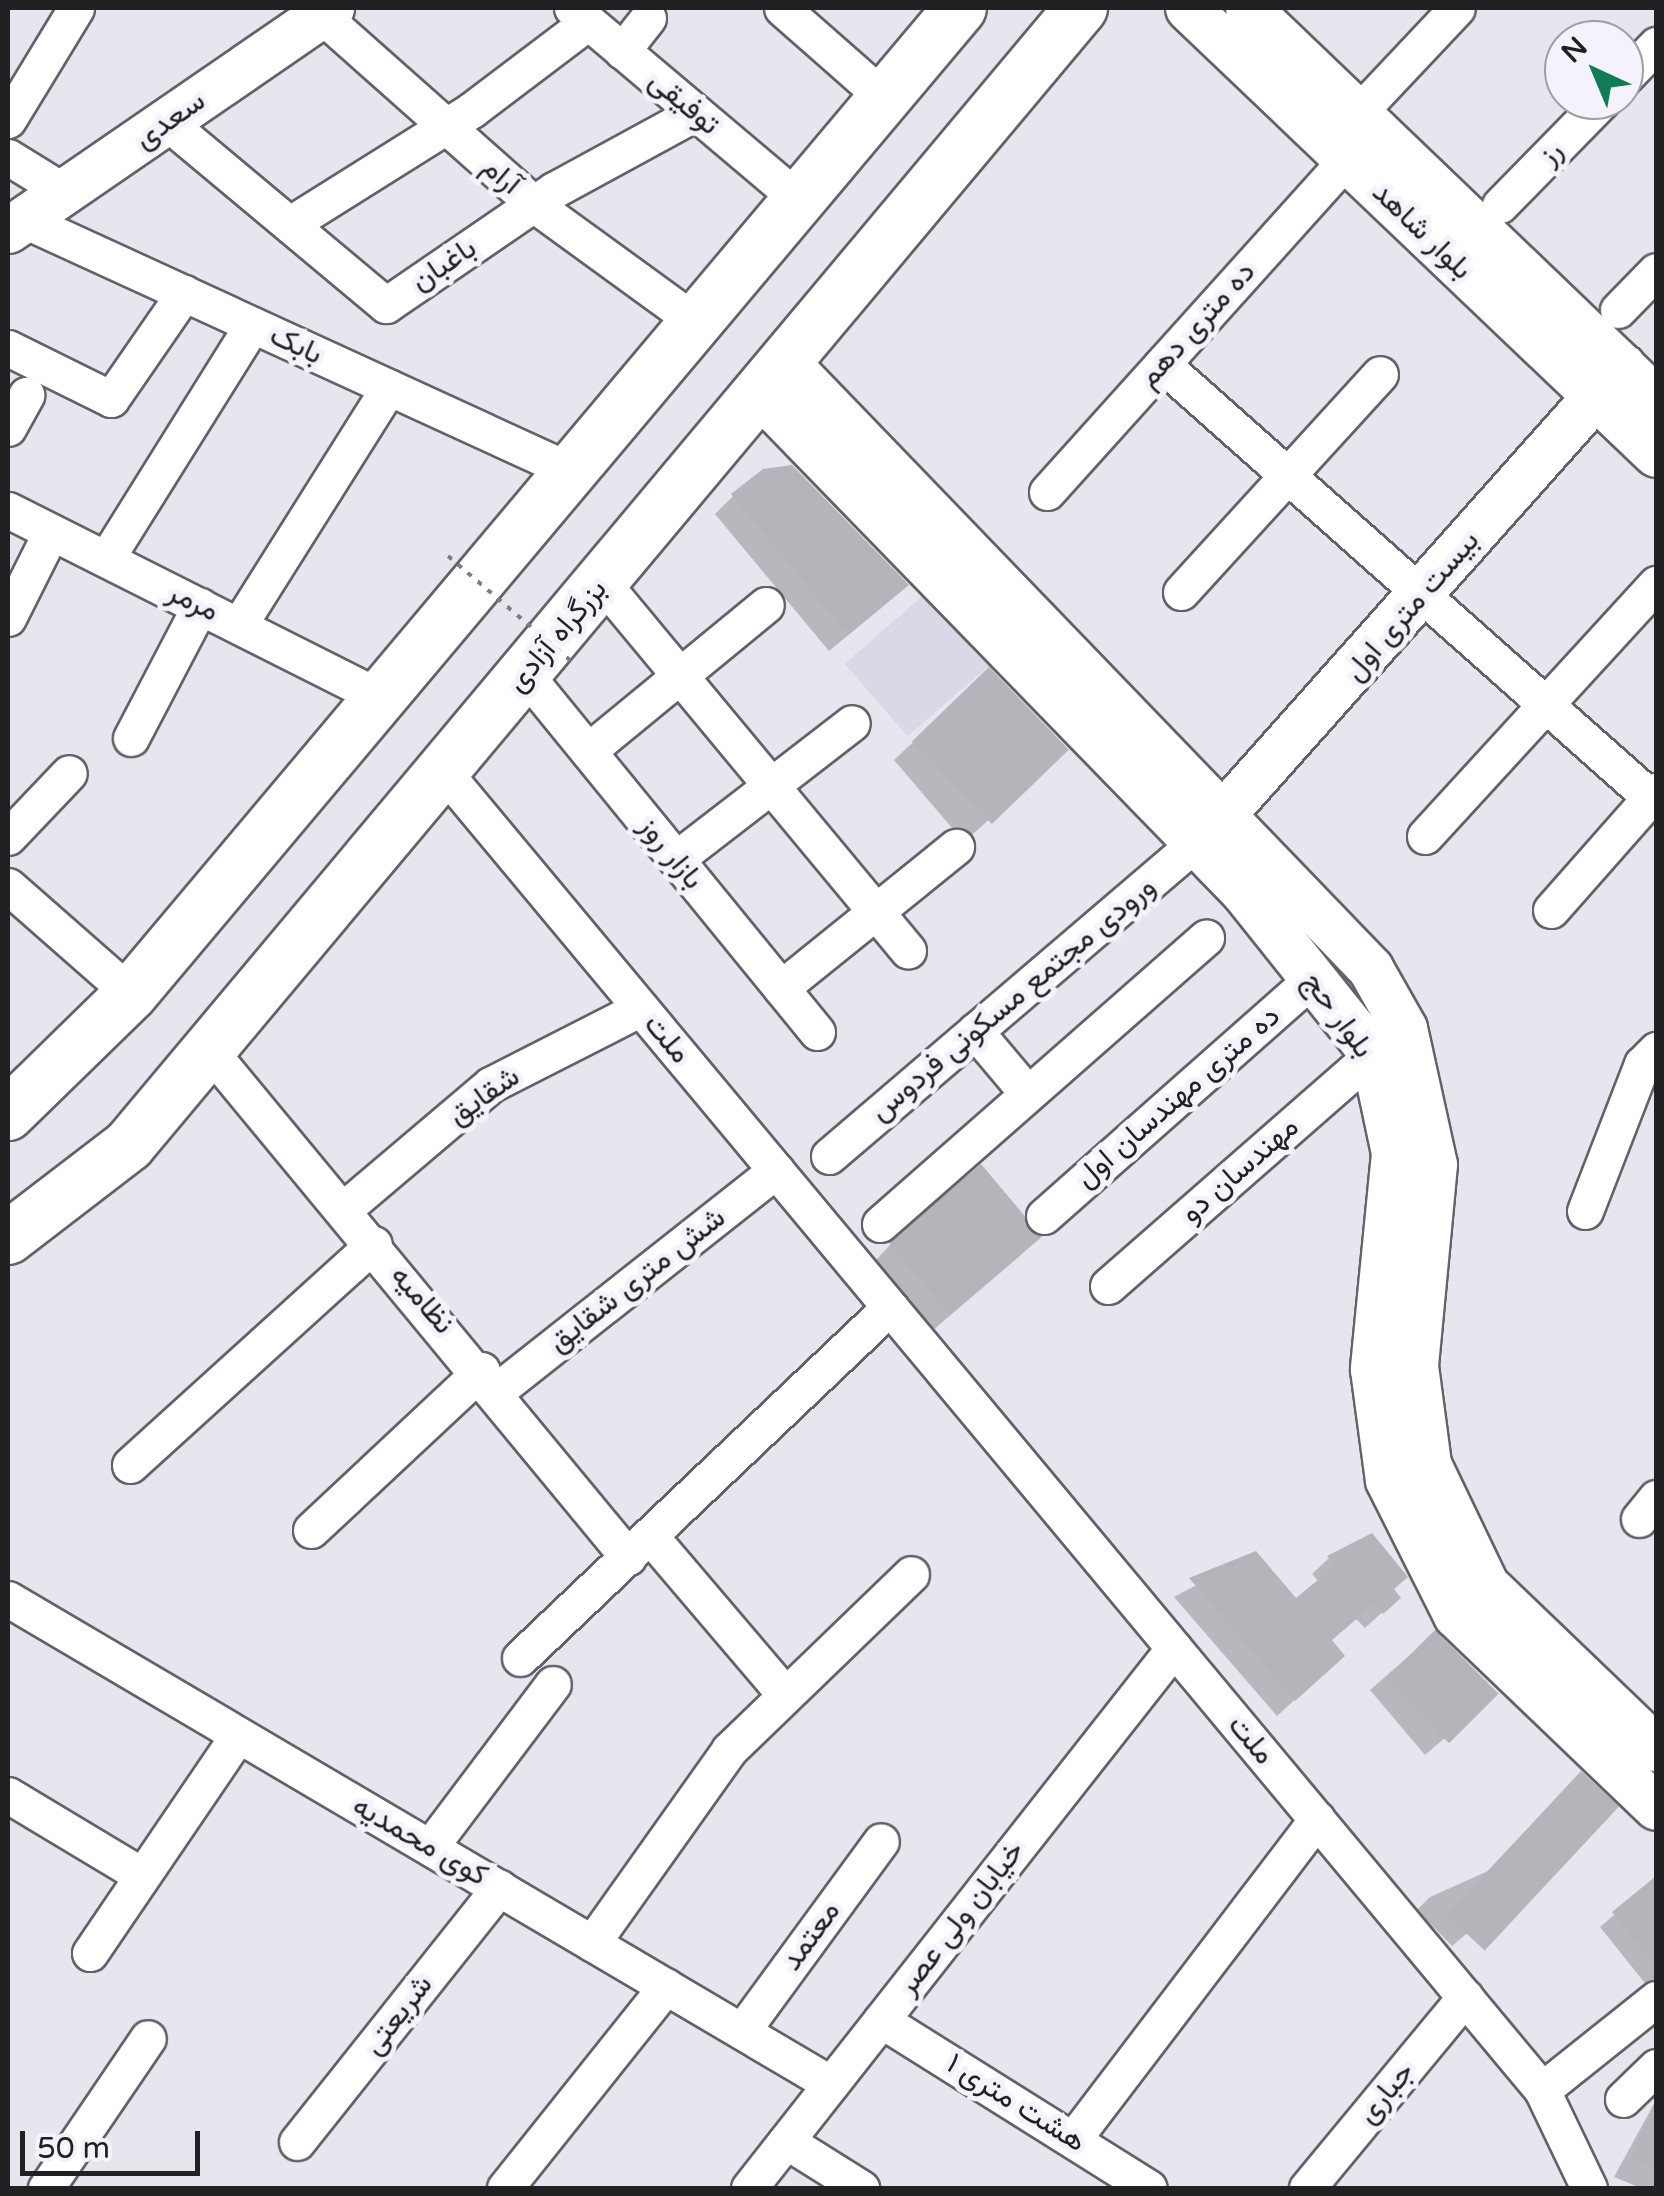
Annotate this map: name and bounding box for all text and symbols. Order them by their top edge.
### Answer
north arrow [1544,20,1644,120]
text: N [1555,30,1594,70]
street label: توفیقی [641,63,727,143]
street label: سعدی [128,83,212,157]
street label: رز [1531,133,1571,173]
street label: آرام [474,149,528,203]
street label: بلوار شاهد [1365,175,1479,287]
street label: باغبان [405,230,483,300]
street label: ده متری دهم [1131,254,1263,396]
street label: بابک [264,317,328,373]
street label: بیست متری اول [1337,523,1487,689]
street label: بزرگراه آزادی [499,572,615,700]
street label: مرمر [161,574,225,630]
street label: بازار روز [631,809,711,897]
street label: ورودی مجتمع مسکونی فردوس [863,869,1163,1129]
street label: بلوار حج [1295,965,1381,1065]
street label: ده متری مهندسان اول [1068,998,1288,1196]
street label: ملت [636,1007,698,1071]
street label: شقایق [441,1059,527,1133]
street label: مهندسان دو [1174,1109,1306,1231]
street label: شش متری شقایق [541,1200,733,1360]
street label: نظامیه [382,1258,462,1342]
street label: ملت [1220,1708,1282,1772]
street label: کوی محمدیه [346,1788,494,1894]
street label: خیابان ولی عصر [890,1834,1032,2002]
street label: معتمد [774,1894,848,1978]
street label: شریعتی [356,1968,440,2062]
street label: هشت متری ۱ [940,2046,1092,2160]
street label: جباری [1350,2055,1422,2131]
scale bar [25,2111,205,2173]
text: 50 m [37,2130,110,2167]

